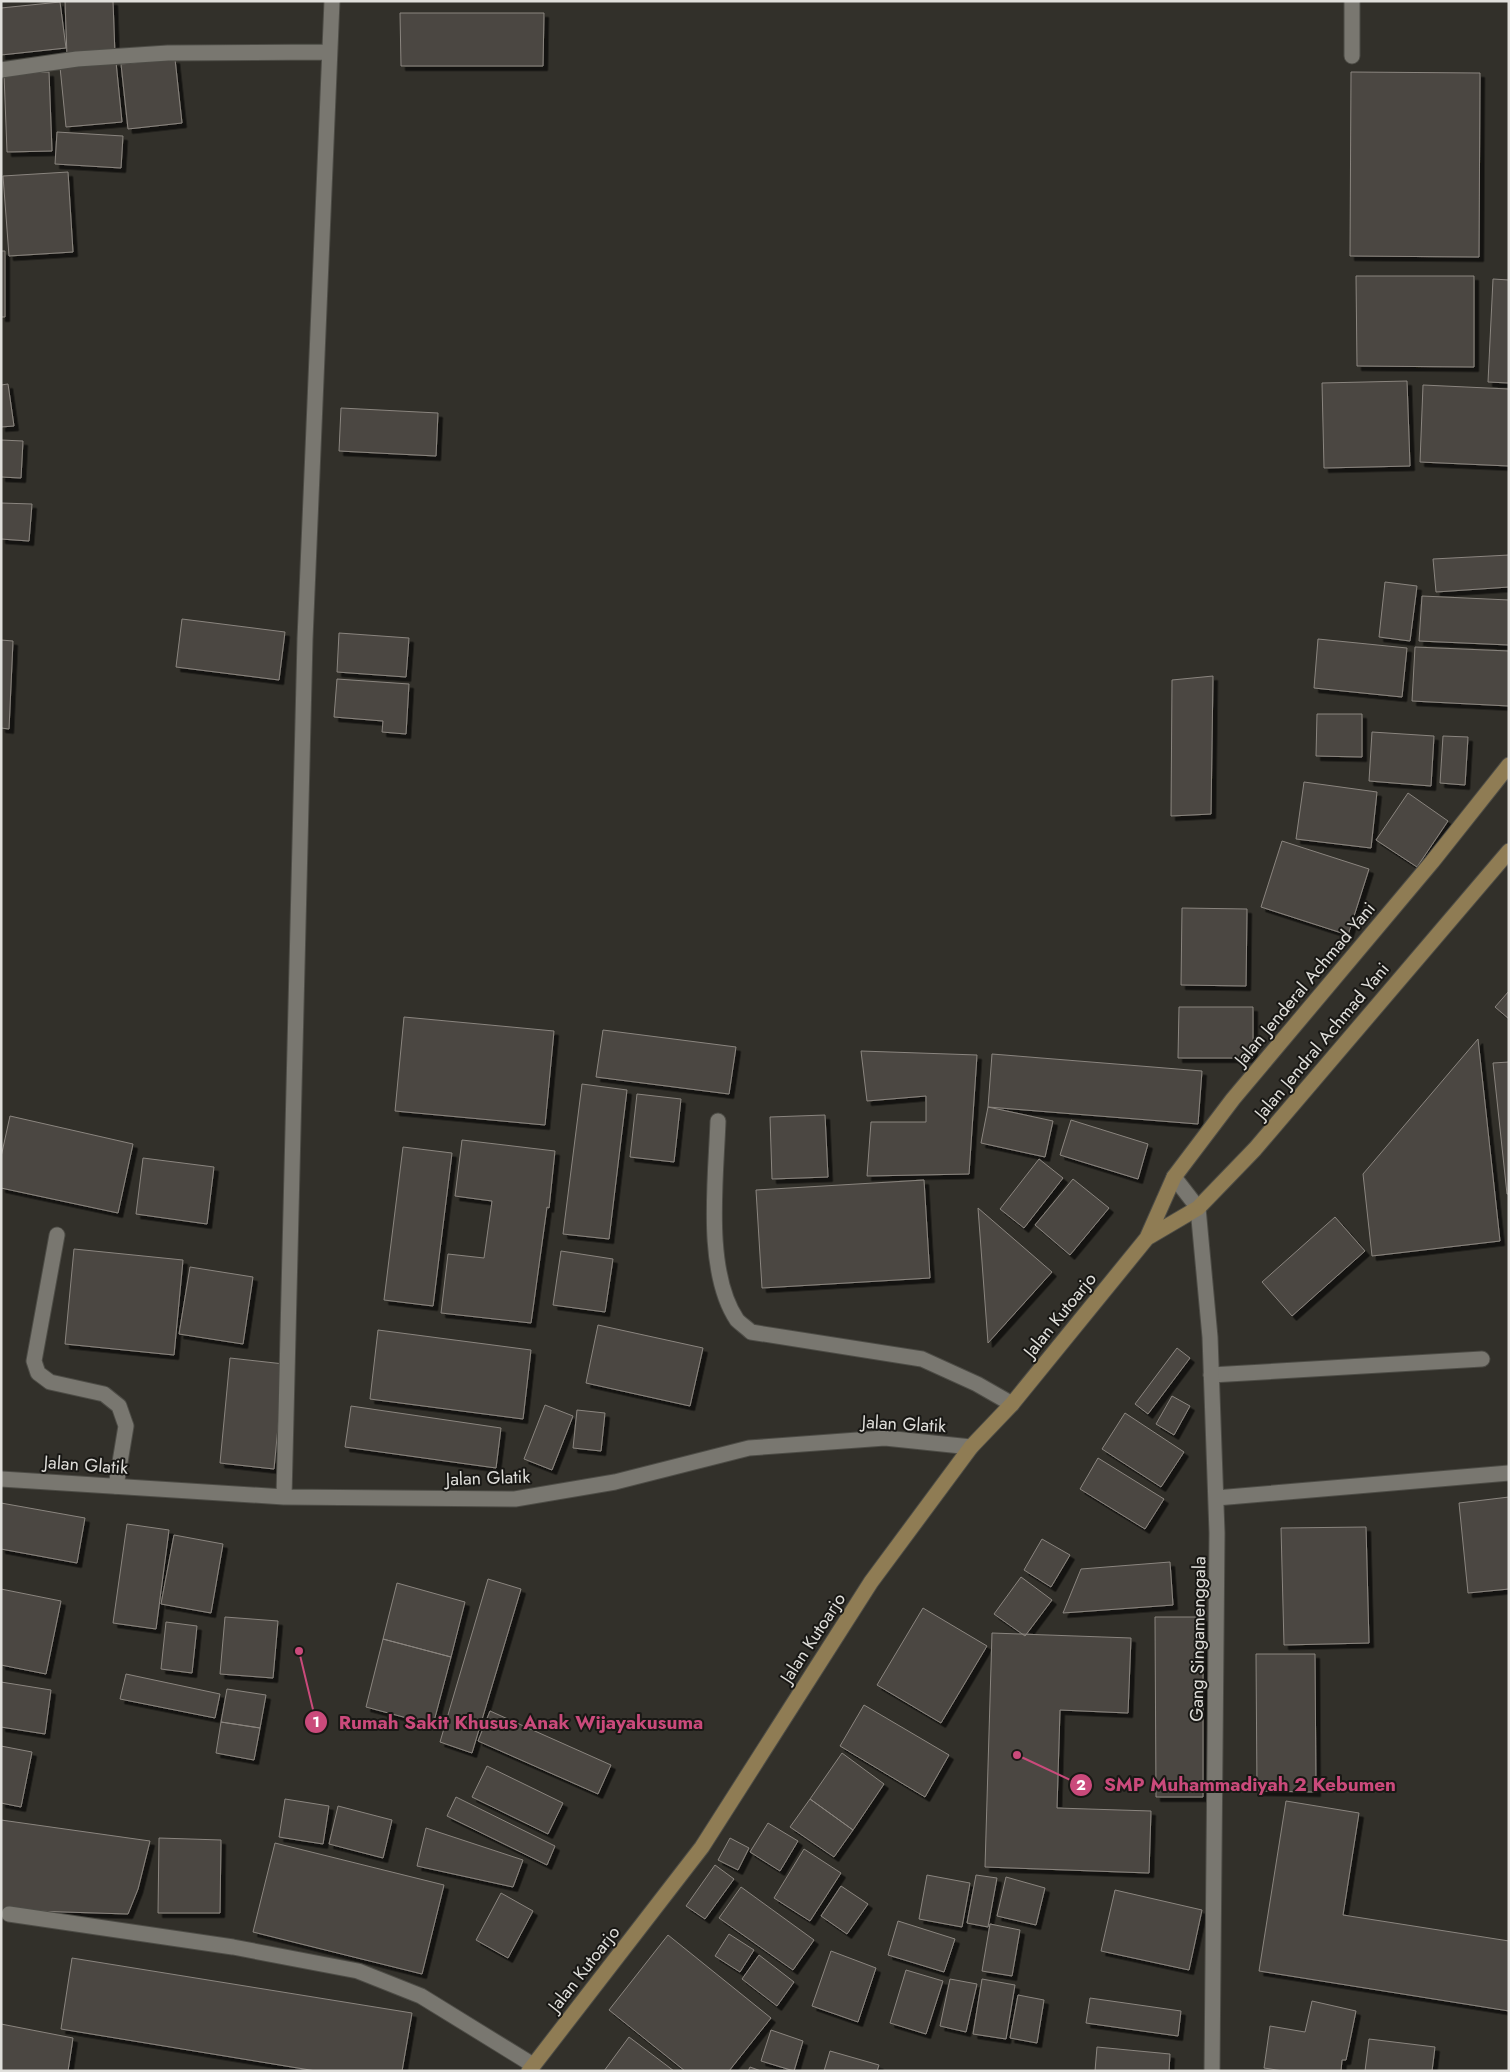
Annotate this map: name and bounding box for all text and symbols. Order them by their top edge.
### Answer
street label: Jalan Jenderal Achmad Yani [1227,896,1381,1073]
street label: Jalan Jendral Achmad Yani [1247,957,1395,1127]
street label: Jalan Kutoarjo [1016,1267,1103,1365]
street label: Jalan Glatik [859,1409,947,1439]
street label: Jalan Glatik [41,1449,129,1481]
street label: Jalan Glatik [443,1464,531,1493]
street label: Gang Singamenggala [1184,1556,1212,1722]
street label: Jalan Kutoarjo [773,1588,852,1690]
callout: Rumah Sakit Khusus Anak Wijayakusuma [303,1705,713,1739]
text: Rumah Sakit Khusus Anak Wijayakusuma [339,1709,703,1736]
text: 1 [312,1711,320,1733]
callout: SMP Muhammadiyah 2 Kebumen [1069,1768,1406,1802]
text: SMP Muhammadiyah 2 Kebumen [1104,1771,1396,1798]
text: 2 [1076,1774,1086,1796]
street label: Jalan Kutoarjo [541,1920,626,2019]

